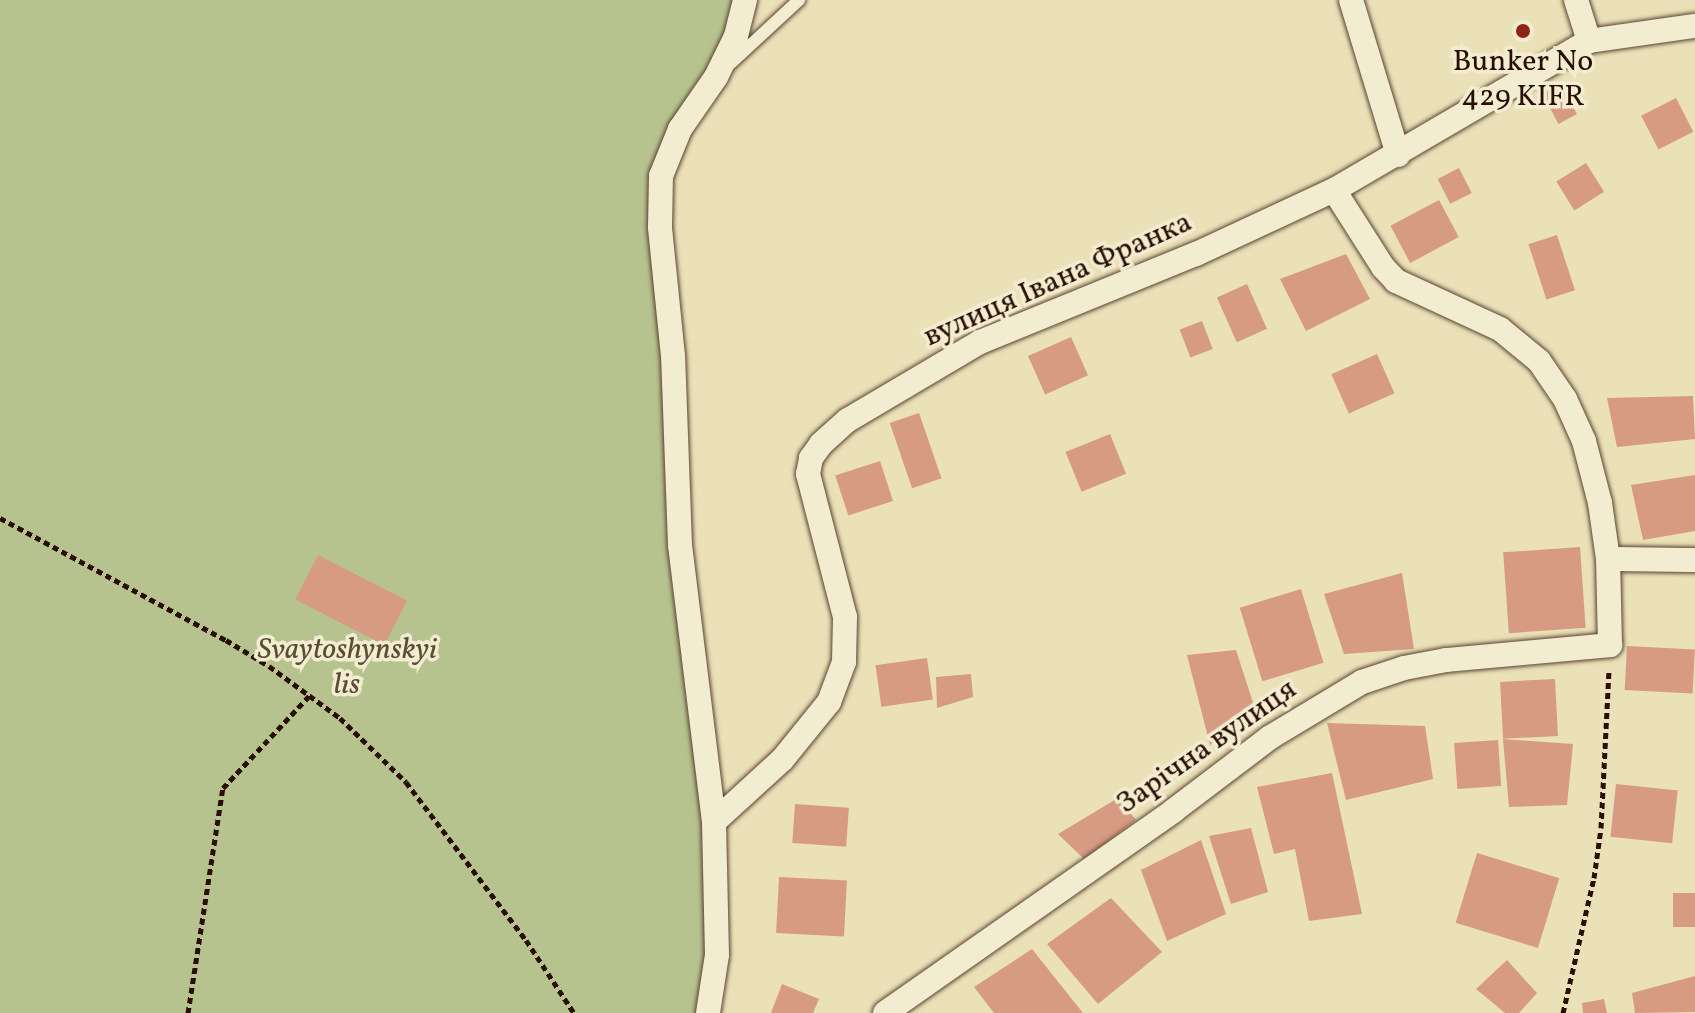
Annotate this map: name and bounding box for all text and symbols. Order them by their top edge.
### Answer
marker: Bunker No 429 KIFR [1514,22,1532,40]
place label: Bunker No 429 KIFR [1453,44,1593,114]
street label: вулиця Івана Франка [918,205,1198,355]
park label: Svaytoshynskyi lis [257,632,437,702]
street label: Зарічна вулиця [1110,672,1304,822]

